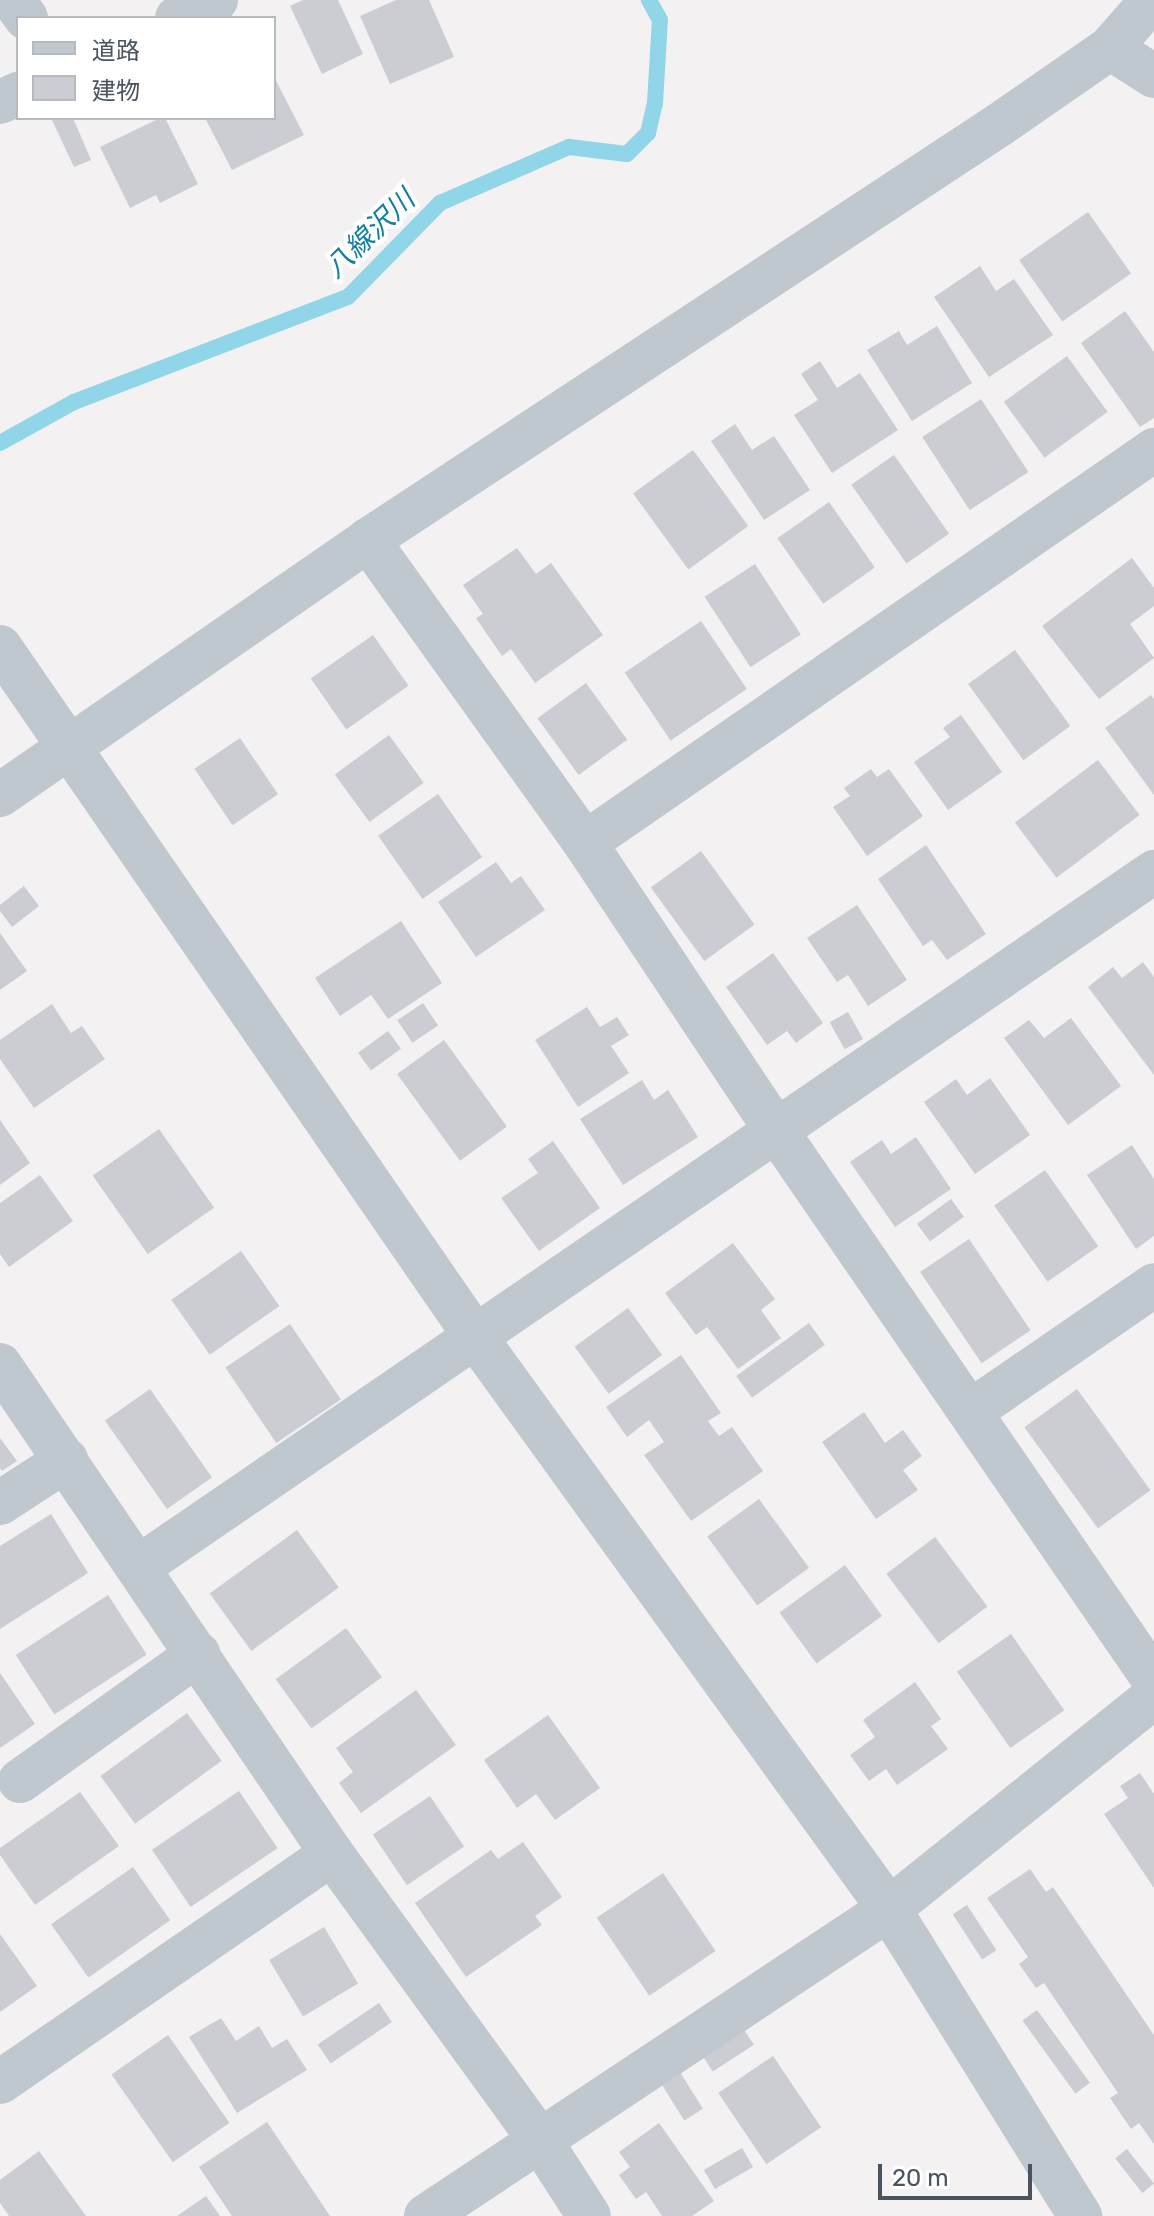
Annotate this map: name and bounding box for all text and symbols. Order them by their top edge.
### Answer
legend [16,16,276,120]
text: 道路 [92,37,140,65]
text: 建物 [92,77,140,105]
water label: 八線沢川 [318,183,422,285]
scale bar [882,2148,1036,2198]
text: 20 m [892,2164,949,2192]

